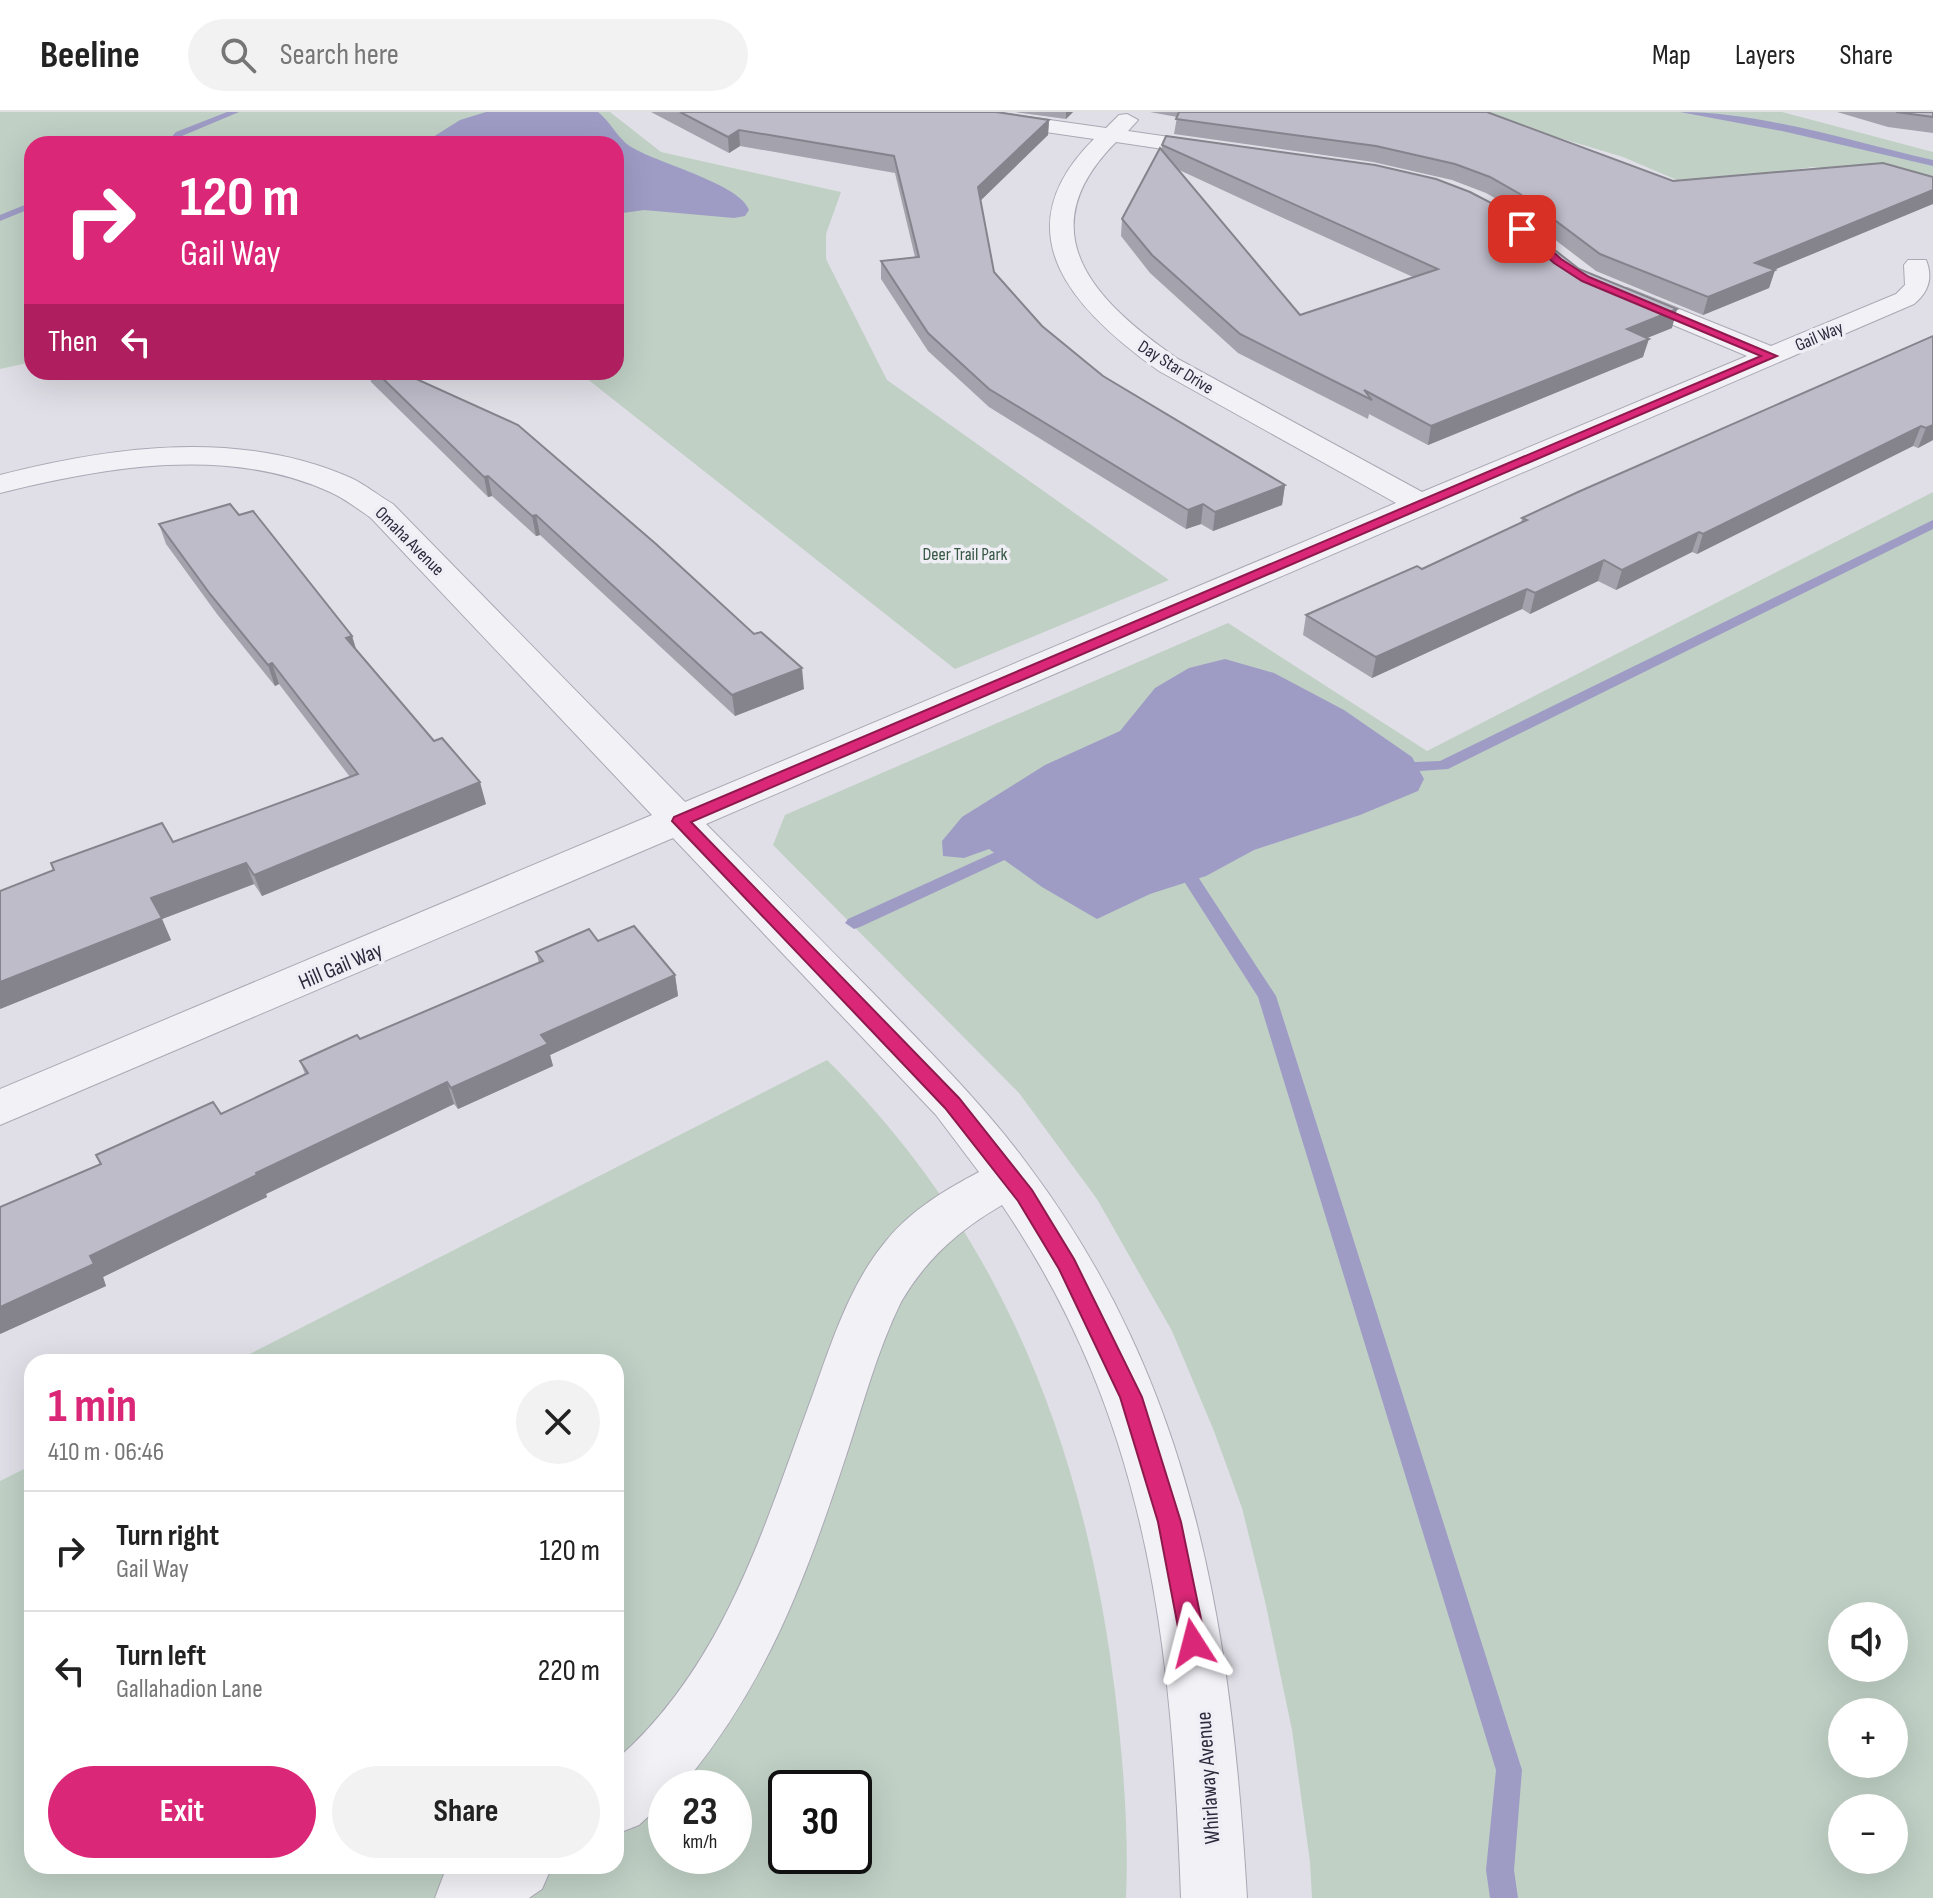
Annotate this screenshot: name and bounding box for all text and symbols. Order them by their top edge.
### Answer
search box [188,19,748,91]
text: Beeline [40,33,140,78]
icon: search [216,33,260,77]
text: Search here [280,37,399,73]
text: Map [1652,39,1691,72]
text: Layers [1735,39,1795,72]
text: Share [1839,39,1893,72]
text: 120 m [180,165,300,232]
icon: right [48,168,152,272]
pin [1488,195,1556,263]
icon: arrive [1500,207,1544,251]
text: Gail Way [180,233,281,276]
street label: Gail Way [1792,317,1847,356]
icon: left [114,320,158,364]
text: Then [48,324,98,360]
street label: Day Star Drive [1134,336,1217,399]
street label: Omaha Avenue [371,503,448,580]
park label: Deer Trail Park [922,544,1008,565]
street label: Hill Gail Way [295,936,387,996]
text: 1 min [48,1378,137,1435]
button: close [516,1380,600,1464]
text: 410 m · 06:46 [48,1437,164,1468]
text: Turn right [116,1518,219,1554]
icon: right [48,1529,92,1573]
text: 120 m [539,1533,600,1569]
text: Gail Way [116,1554,189,1585]
position arrow [1151,1601,1235,1685]
map controls [1828,1602,1908,1874]
button: sound [1828,1602,1908,1682]
text: Turn left [116,1638,206,1674]
icon: left [48,1649,92,1693]
text: 220 m [538,1653,600,1689]
text: Gallahadion Lane [116,1674,263,1705]
button: + [1828,1698,1908,1778]
street label: Whirlaway Avenue [1190,1711,1227,1845]
button: Exit [48,1766,316,1858]
button: Share [332,1766,600,1858]
speed limit sign: 30 [768,1770,872,1874]
text: 23 [682,1788,718,1836]
button: − [1828,1794,1908,1874]
text: km/h [683,1830,717,1854]

